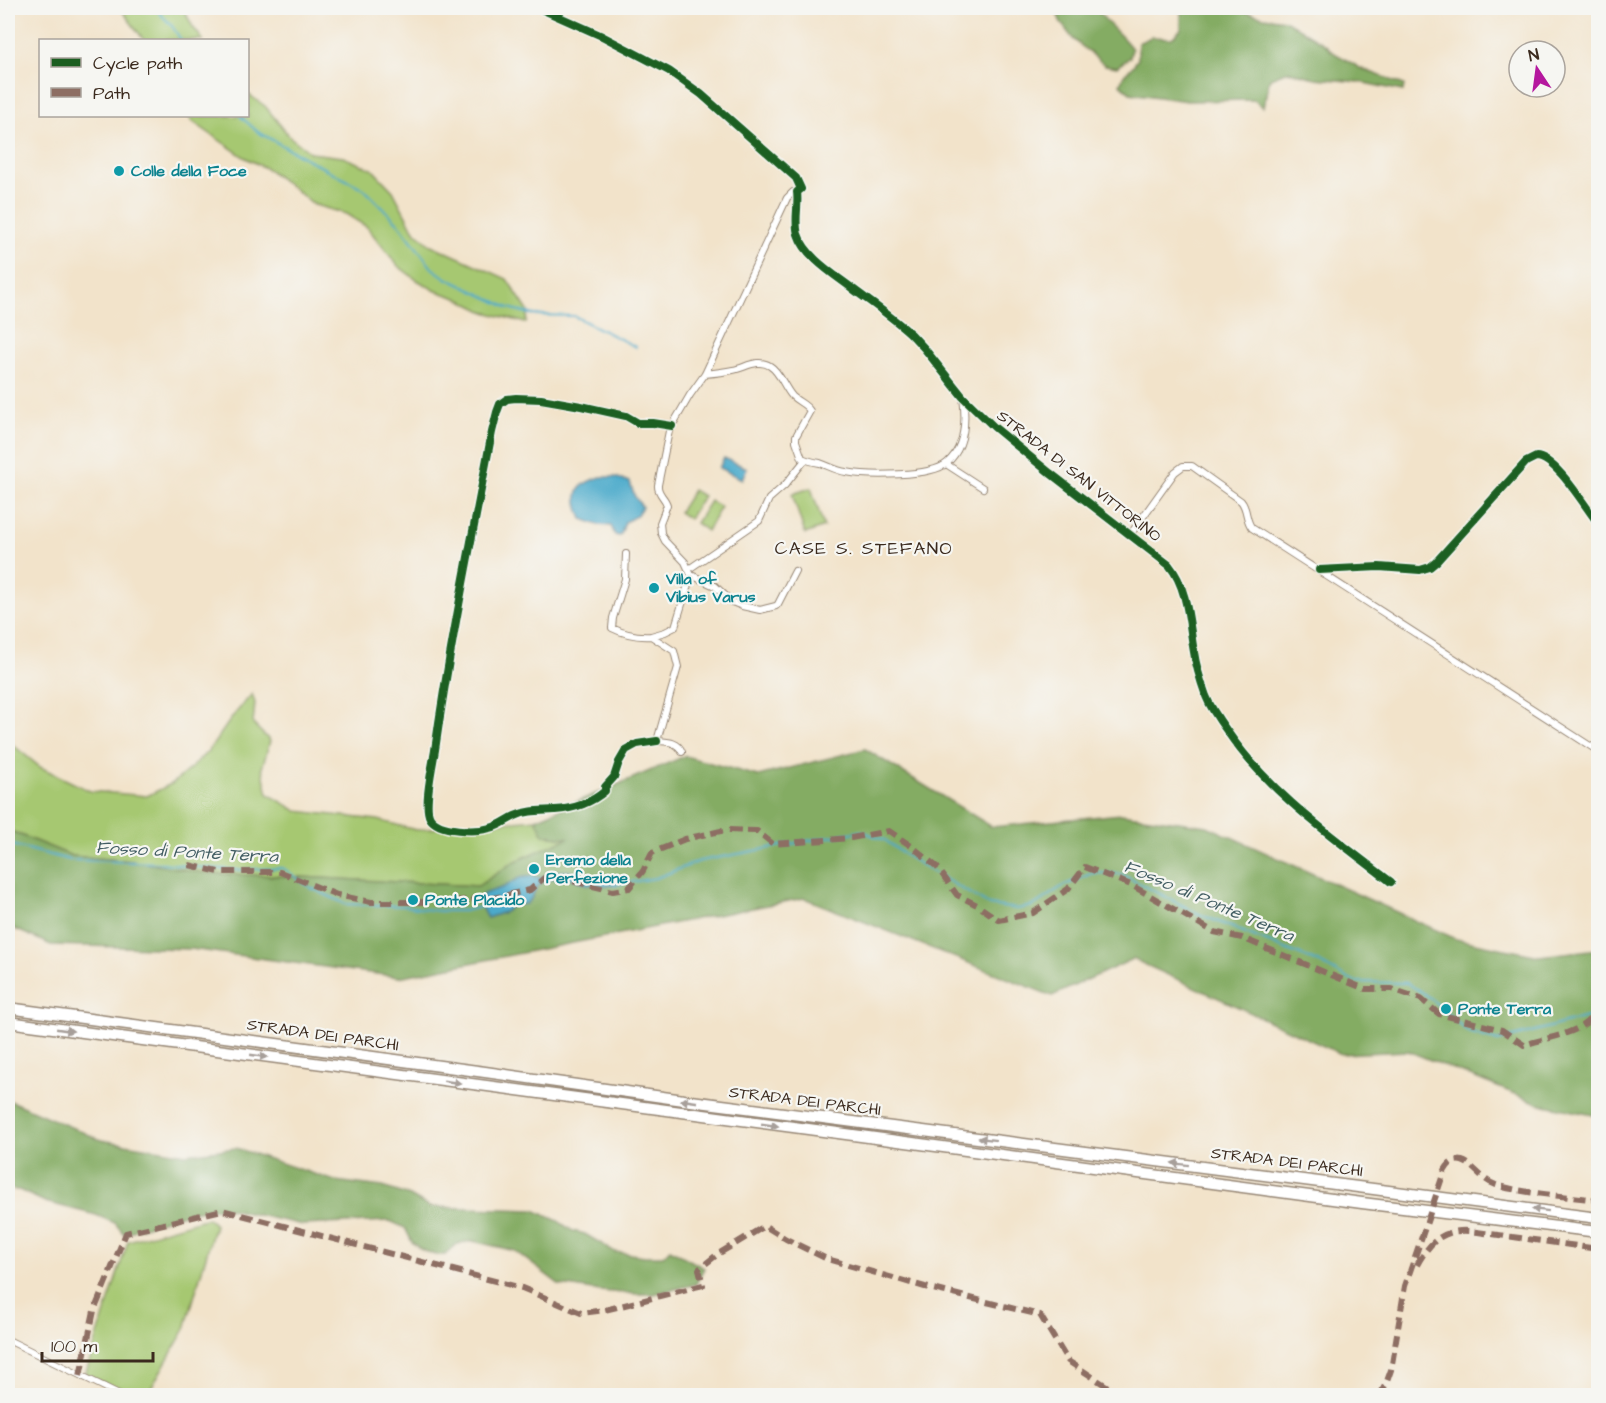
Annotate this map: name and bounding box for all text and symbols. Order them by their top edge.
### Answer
legend [39,39,249,117]
north arrow [1507,39,1567,99]
text: N [1526,44,1541,67]
text: Cycle path [93,51,182,77]
text: Path [93,81,130,106]
place label: Colle della Foce [131,160,247,182]
marker: Colle della Foce [112,164,126,178]
street label: STRADA DI SAN VITTORINO [992,405,1166,547]
district label: CASE S. STEFANO [775,536,953,561]
place label: Villa of Vibius Varus [665,568,756,608]
marker: Villa of Vibius Varus [647,581,661,595]
water label: Fosso di Ponte Terra [95,835,279,869]
place label: Eremo della Perfezione [546,849,632,889]
water label: Fosso di Ponte Terra [1120,854,1298,948]
marker: Eremo della Perfezione [527,862,541,876]
place label: Ponte Placido [425,889,525,911]
marker: Ponte Placido [406,893,420,907]
place label: Ponte Terra [1458,998,1552,1020]
marker: Ponte Terra [1439,1002,1453,1016]
street label: STRADA DEI PARCHI [246,1013,400,1057]
one-way arrow [56,1025,75,1034]
one-way arrow [249,1051,268,1061]
one-way arrow [443,1078,462,1087]
street label: STRADA DEI PARCHI [728,1081,882,1121]
one-way arrow [680,1096,699,1106]
one-way arrow [761,1120,780,1129]
one-way arrow [977,1134,996,1144]
street label: STRADA DEI PARCHI [1210,1142,1364,1182]
one-way arrow [1171,1159,1190,1169]
one-way arrow [1531,1206,1550,1215]
scale bar [42,1325,153,1363]
text: 100 m [51,1334,97,1359]

